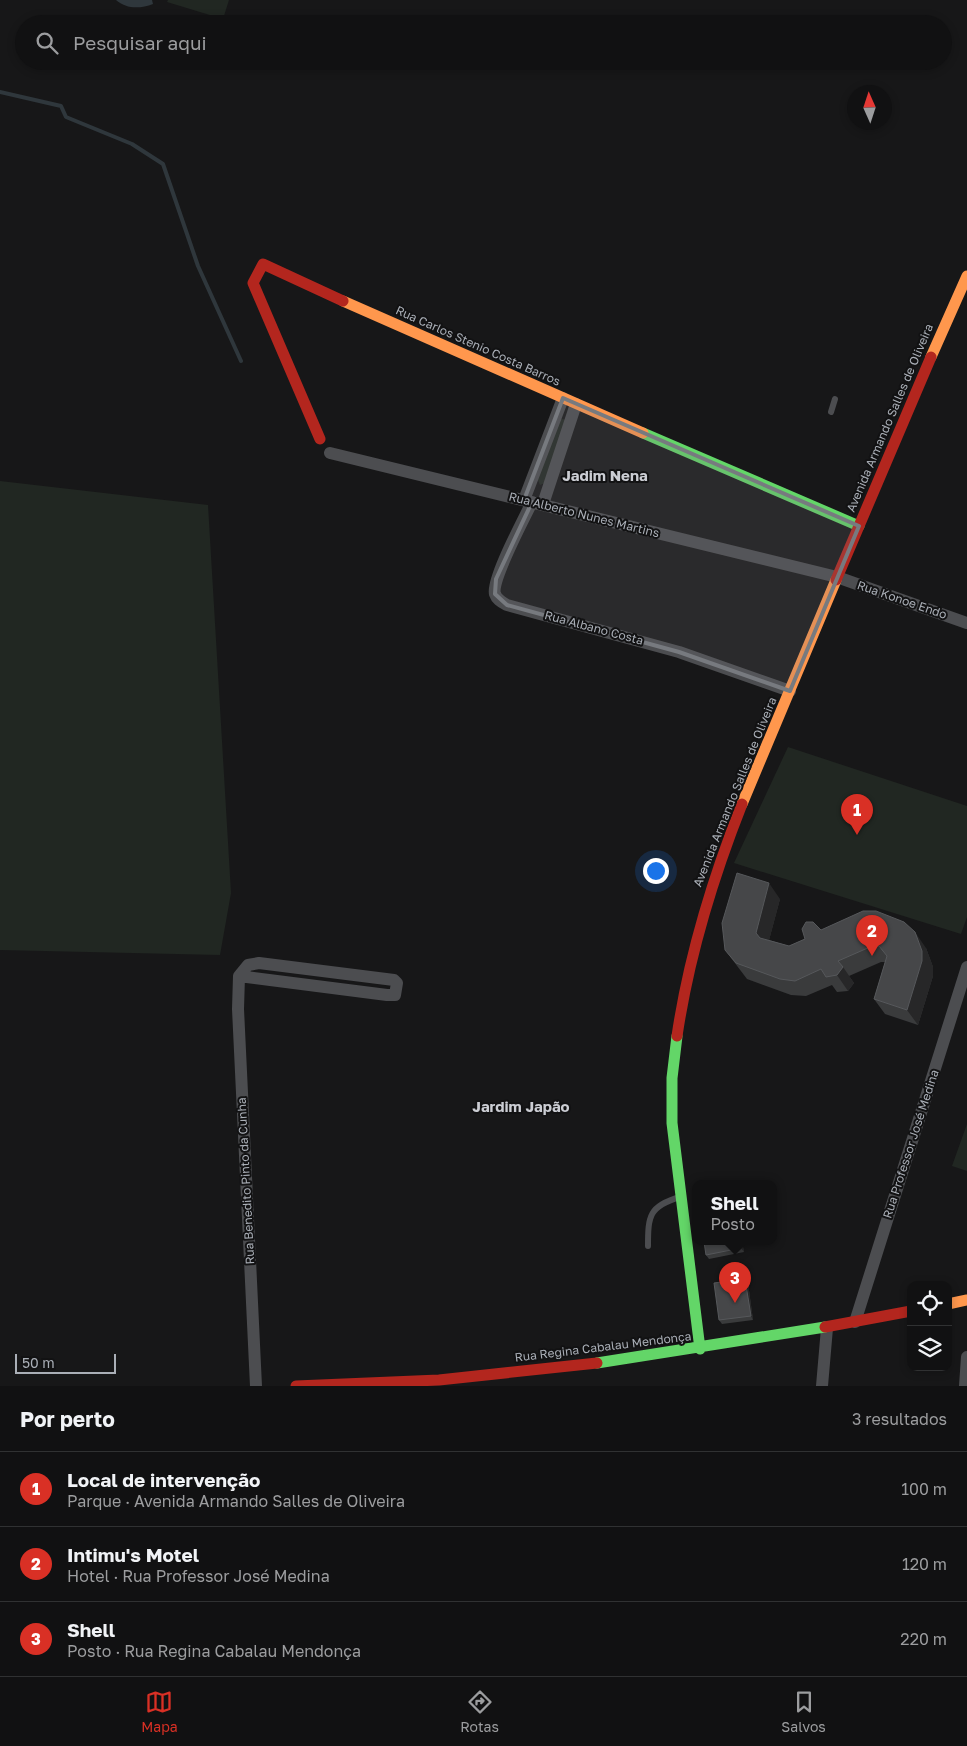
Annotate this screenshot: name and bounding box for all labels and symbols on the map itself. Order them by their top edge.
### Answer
north arrow [847,85,892,130]
street label: Rua Carlos Stenio Costa Barros [393,302,563,389]
street label: Avenida Armando Salles de Oliveira [843,321,936,514]
district label: Jadim Nena [562,466,648,484]
street label: Rua Alberto Nunes Martins [507,489,661,541]
street label: Rua Konoe Endo [855,577,949,622]
street label: Rua Albano Costa [543,607,645,648]
street label: Avenida Armando Salles de Oliveira [690,695,780,889]
pin: 1 [841,794,873,835]
your location [643,858,669,884]
pin: 2 [856,915,888,956]
street label: Rua Professor José Medina [879,1068,942,1220]
street label: Rua Benedito Pinto da Cunha [234,1097,257,1265]
district label: Jardim Japão [472,1097,570,1115]
pin: 3 [719,1262,751,1303]
street label: Rua Regina Cabalau Mendonça [514,1328,692,1365]
scale bar [15,1351,116,1374]

